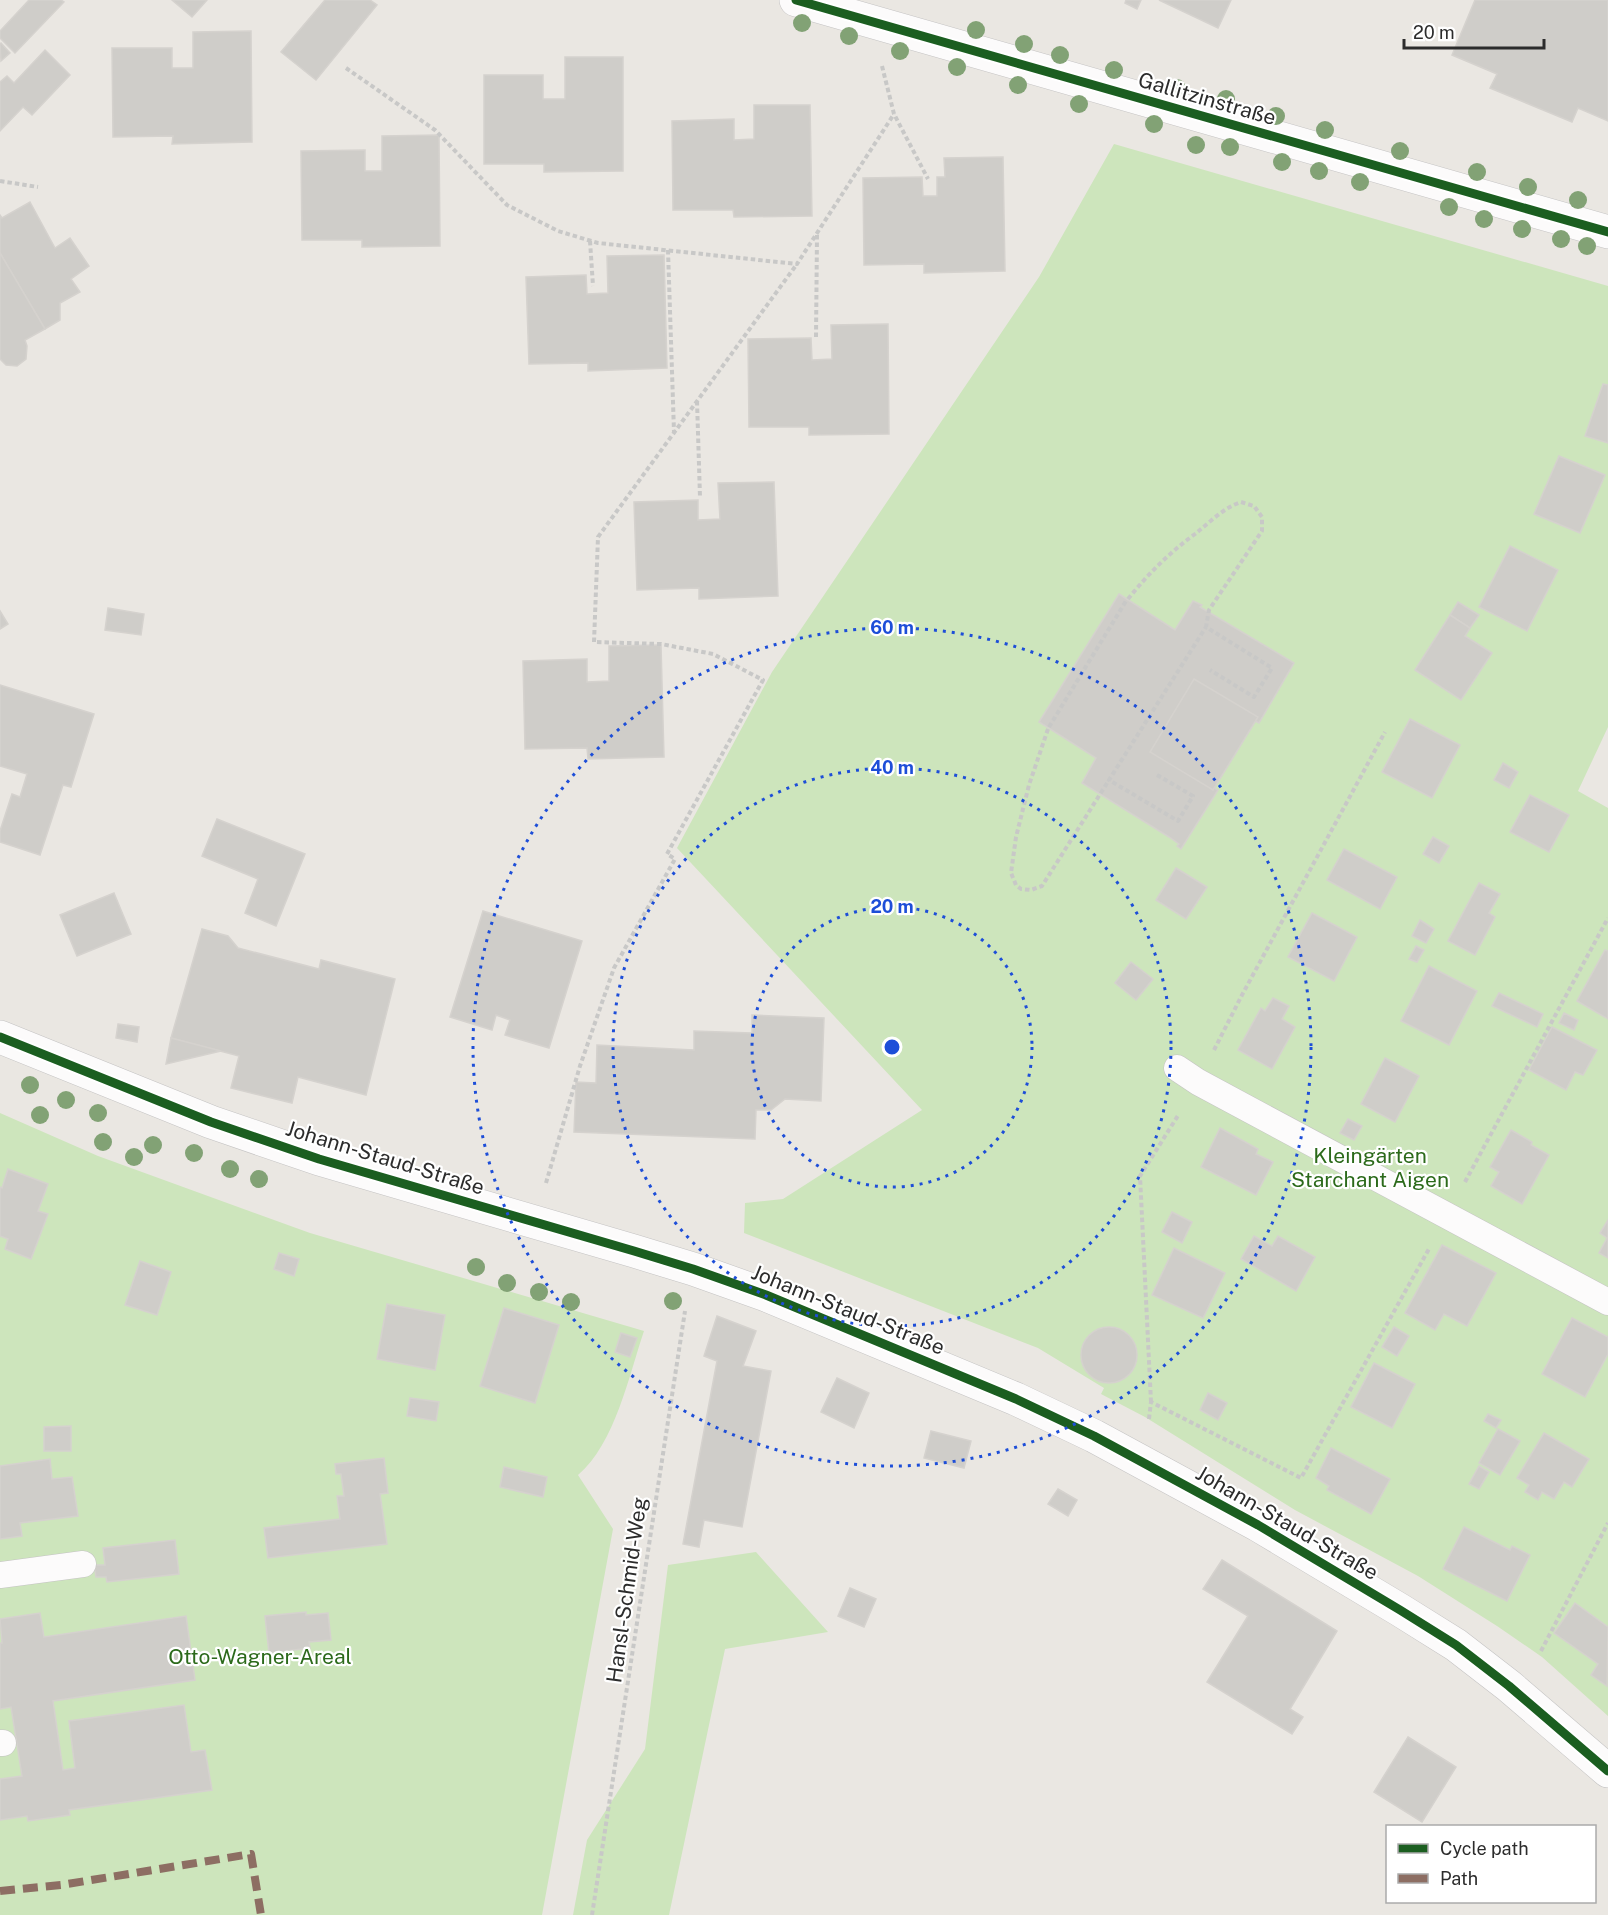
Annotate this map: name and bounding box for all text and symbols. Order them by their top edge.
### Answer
scale bar [1404,12,1544,50]
text: 20 m [1413,22,1455,43]
street label: Gallitzinstraße [1135,67,1279,130]
text: 60 m [870,617,914,638]
text: 40 m [870,757,914,778]
text: 20 m [870,896,914,917]
centre of rings [882,1037,902,1057]
street label: Johann-Staud-Straße [283,1115,488,1200]
park label: Kleingärten Starchant Aigen [1291,1143,1449,1192]
street label: Johann-Staud-Straße [748,1259,949,1360]
street label: Johann-Staud-Straße [1192,1460,1383,1585]
street label: Hansl-Schmid-Weg [601,1495,652,1684]
park label: Otto-Wagner-Areal [168,1644,352,1669]
legend [1386,1825,1596,1903]
text: Cycle path [1440,1838,1529,1859]
text: Path [1440,1868,1478,1889]

